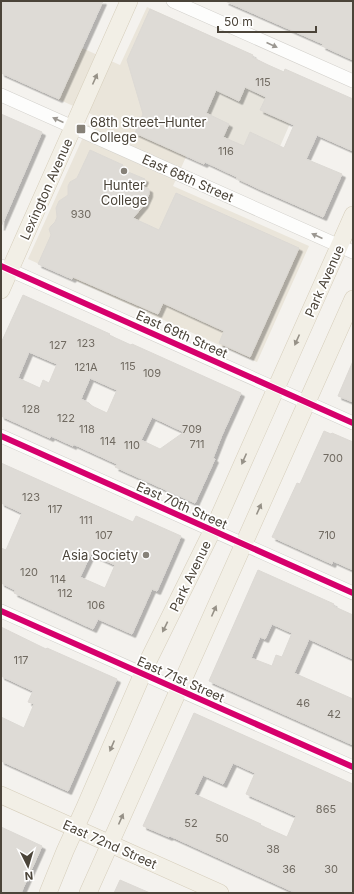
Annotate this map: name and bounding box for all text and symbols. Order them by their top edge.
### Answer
scale bar [218,8,316,34]
text: 50 m [224,14,253,29]
one-way arrow [267,42,278,48]
one-way arrow [92,73,98,84]
house number: 115 [255,75,271,89]
place label: 68th Street–Hunter College [90,114,207,145]
one-way arrow [52,117,64,123]
marker: 68th Street–Hunter College [75,123,87,135]
street label: Lexington Avenue [16,136,76,242]
house number: 116 [218,144,234,158]
street label: East 68th Street [140,151,236,205]
marker: Hunter College [119,166,129,176]
place label: Hunter College [101,177,147,208]
house number: 930 [71,207,91,221]
one-way arrow [312,233,323,239]
street label: Park Avenue [301,243,347,319]
street label: East 69th Street [134,307,230,361]
one-way arrow [294,334,301,346]
house number: 123 [77,336,95,350]
house number: 127 [49,338,67,352]
house number: 115 [120,359,136,373]
house number: 121A [74,360,98,374]
house number: 109 [143,366,161,380]
house number: 128 [22,402,40,416]
house number: 122 [57,411,75,425]
house number: 118 [79,422,95,436]
house number: 709 [182,422,202,436]
house number: 114 [100,434,116,448]
house number: 711 [189,437,205,451]
house number: 110 [124,438,140,452]
house number: 700 [323,451,343,465]
one-way arrow [241,453,247,465]
street label: East 70th Street [134,478,230,532]
house number: 123 [22,490,40,504]
house number: 117 [47,502,63,516]
one-way arrow [256,503,263,515]
house number: 111 [79,513,93,527]
house number: 107 [95,528,113,542]
house number: 710 [318,528,336,542]
street label: Park Avenue [166,538,214,614]
place label: Asia Society [62,547,138,563]
marker: Asia Society [141,550,151,560]
house number: 120 [20,565,38,579]
house number: 114 [50,572,66,586]
house number: 112 [57,586,73,600]
house number: 106 [87,598,105,612]
one-way arrow [211,605,217,616]
one-way arrow [162,621,168,633]
house number: 117 [13,653,29,667]
street label: East 71st Street [135,653,227,705]
house number: 46 [296,696,310,710]
house number: 42 [327,707,341,721]
one-way arrow [109,740,115,751]
house number: 865 [316,802,336,816]
one-way arrow [119,813,125,825]
street label: East 72nd Street [61,816,159,872]
house number: 52 [184,816,198,830]
house number: 50 [215,831,229,845]
house number: 38 [266,842,280,856]
north arrow [8,846,48,886]
house number: 36 [282,862,296,876]
house number: 30 [324,862,338,876]
text: N [24,869,34,883]

